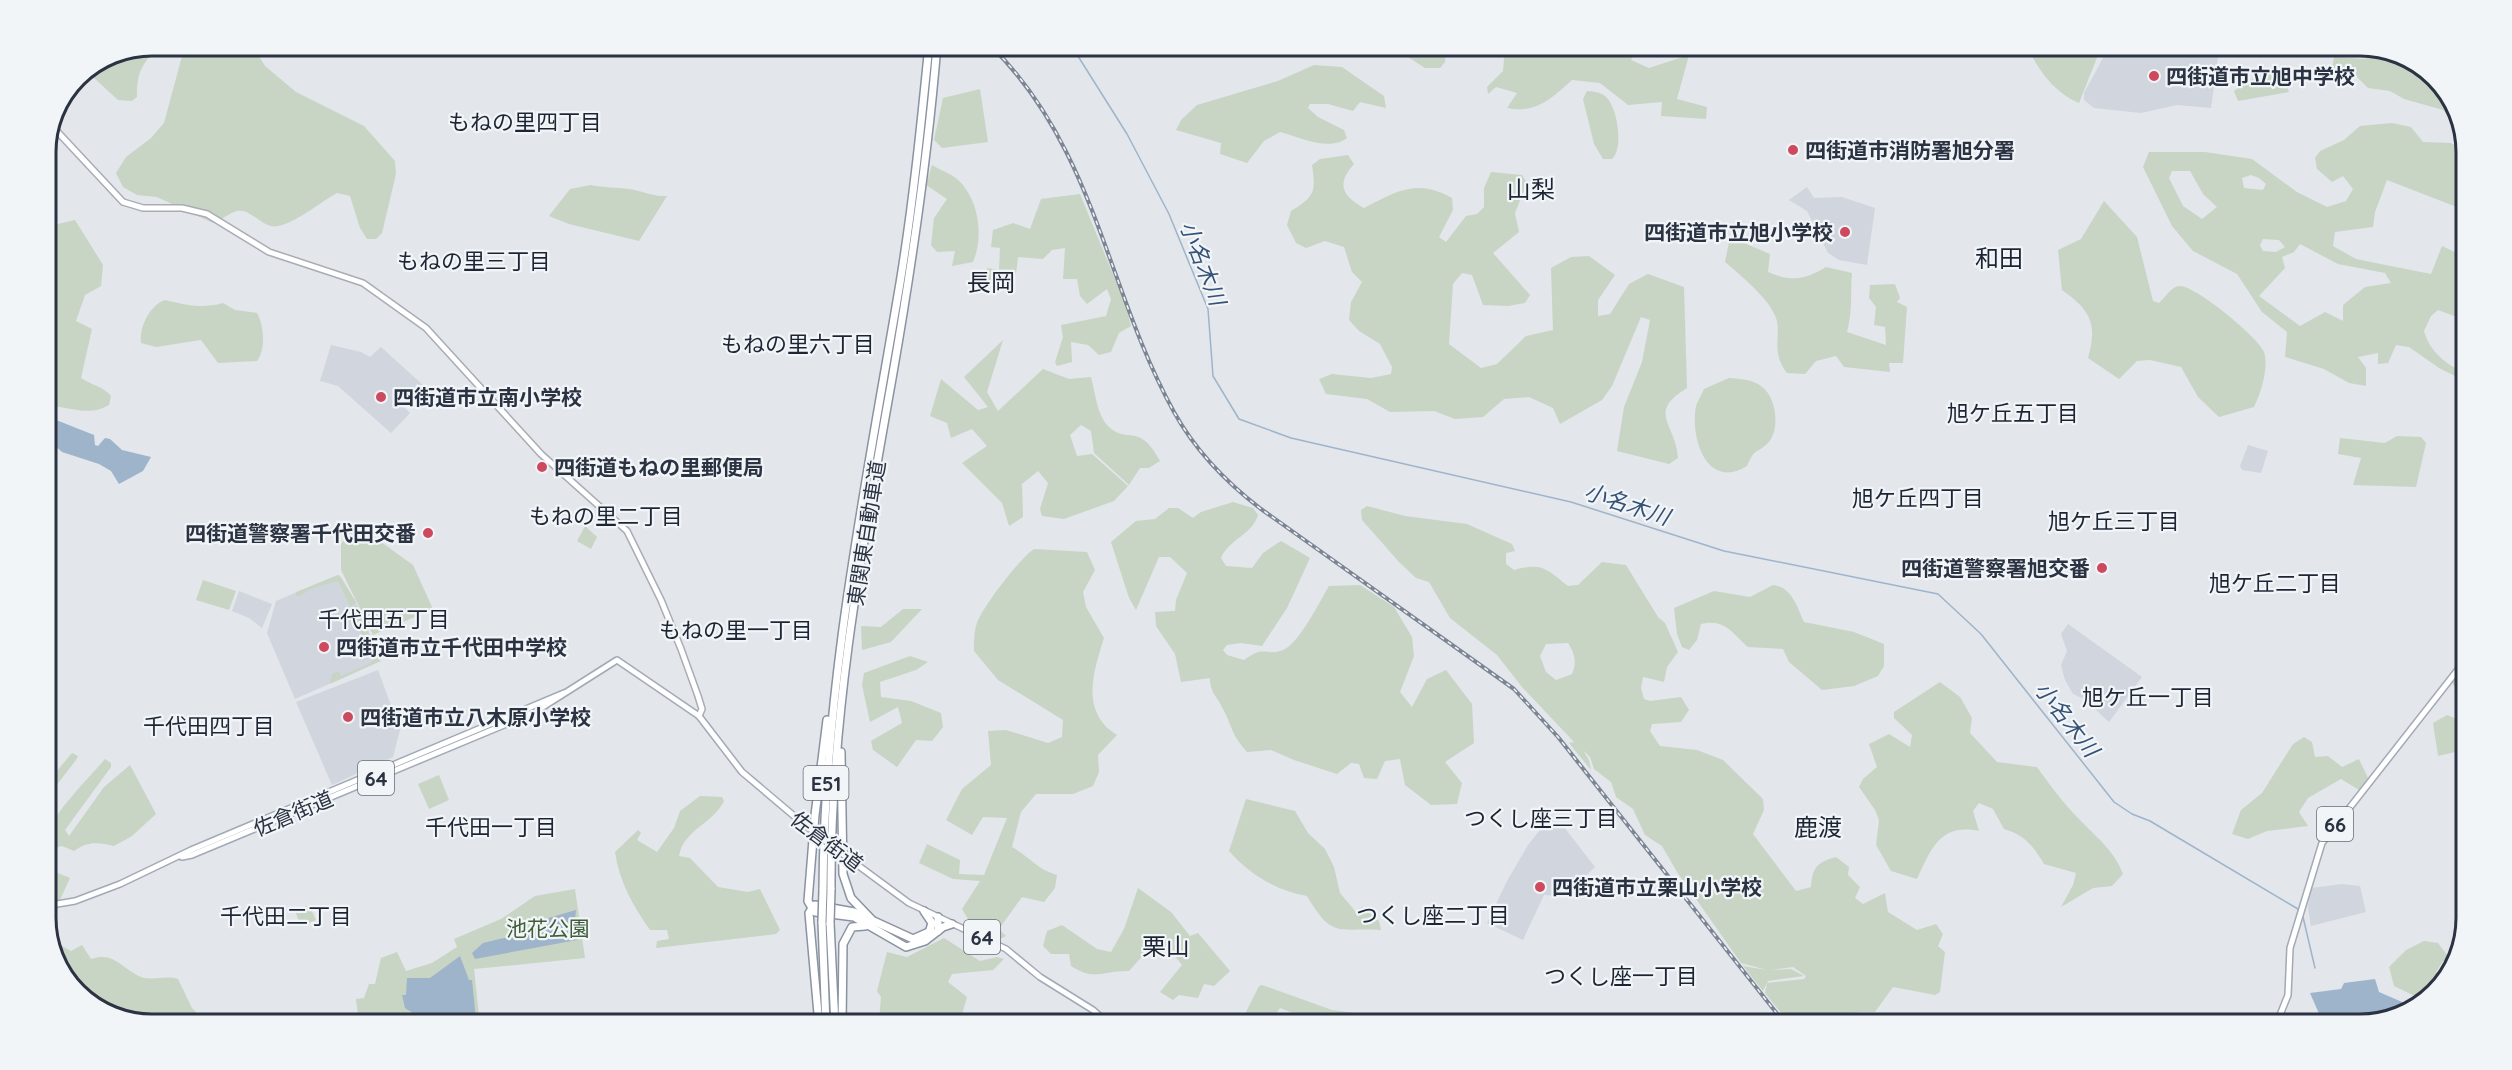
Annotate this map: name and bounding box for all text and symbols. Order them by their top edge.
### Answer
place label: 四街道市立旭中学校 [2166,63,2355,89]
marker: 四街道市立旭中学校 [2147,69,2161,83]
district label: もねの里四丁目 [448,108,602,136]
place label: 四街道市消防署旭分署 [1805,137,2015,163]
marker: 四街道市消防署旭分署 [1786,143,1800,157]
district label: 山梨 [1507,174,1555,204]
water label: 小名木川 [1174,217,1233,311]
place label: 四街道市立旭小学校 [1644,219,1833,245]
marker: 四街道市立旭小学校 [1838,225,1852,239]
district label: 和田 [1975,243,2023,273]
district label: もねの里三丁目 [397,247,551,275]
district label: 長岡 [967,267,1015,297]
district label: もねの里六丁目 [721,330,875,358]
place label: 四街道市立南小学校 [393,384,582,410]
marker: 四街道市立南小学校 [374,390,388,404]
district label: 旭ケ丘五丁目 [1947,399,2079,427]
place label: 四街道もねの里郵便局 [554,454,764,480]
street label: 東関東自動車道 [842,458,890,608]
marker: 四街道もねの里郵便局 [535,460,549,474]
water label: 小名木川 [1581,477,1675,532]
district label: 旭ケ丘四丁目 [1852,484,1984,512]
district label: もねの里二丁目 [529,502,683,530]
district label: 旭ケ丘三丁目 [2048,507,2180,535]
place label: 四街道警察署千代田交番 [185,520,416,546]
marker: 四街道警察署千代田交番 [421,526,435,540]
place label: 四街道警察署旭交番 [1901,555,2090,581]
marker: 四街道警察署旭交番 [2095,561,2109,575]
district label: 旭ケ丘二丁目 [2209,569,2341,597]
district label: 千代田五丁目 [318,605,450,633]
district label: もねの里一丁目 [659,616,813,644]
place label: 四街道市立千代田中学校 [336,634,567,660]
marker: 四街道市立千代田中学校 [317,640,331,654]
water label: 小名木川 [2029,676,2106,764]
district label: 旭ケ丘一丁目 [2082,683,2214,711]
place label: 四街道市立八木原小学校 [360,704,591,730]
marker: 四街道市立八木原小学校 [341,710,355,724]
district label: 千代田四丁目 [143,712,275,740]
road number: 64 [358,761,394,795]
road number: E51 [804,766,848,800]
street label: 佐倉街道 [249,785,337,841]
district label: つくし座三丁目 [1464,804,1618,832]
street label: 佐倉街道 [786,805,868,877]
road number: 66 [2317,807,2353,841]
district label: 鹿渡 [1794,812,1842,842]
district label: 千代田一丁目 [425,813,557,841]
place label: 四街道市立栗山小学校 [1552,874,1762,900]
marker: 四街道市立栗山小学校 [1533,880,1547,894]
district label: つくし座二丁目 [1356,901,1510,929]
district label: 千代田二丁目 [220,902,352,930]
park label: 池花公園 [506,915,590,941]
road number: 64 [964,920,1000,954]
district label: 栗山 [1142,931,1190,961]
district label: つくし座一丁目 [1544,962,1698,990]

